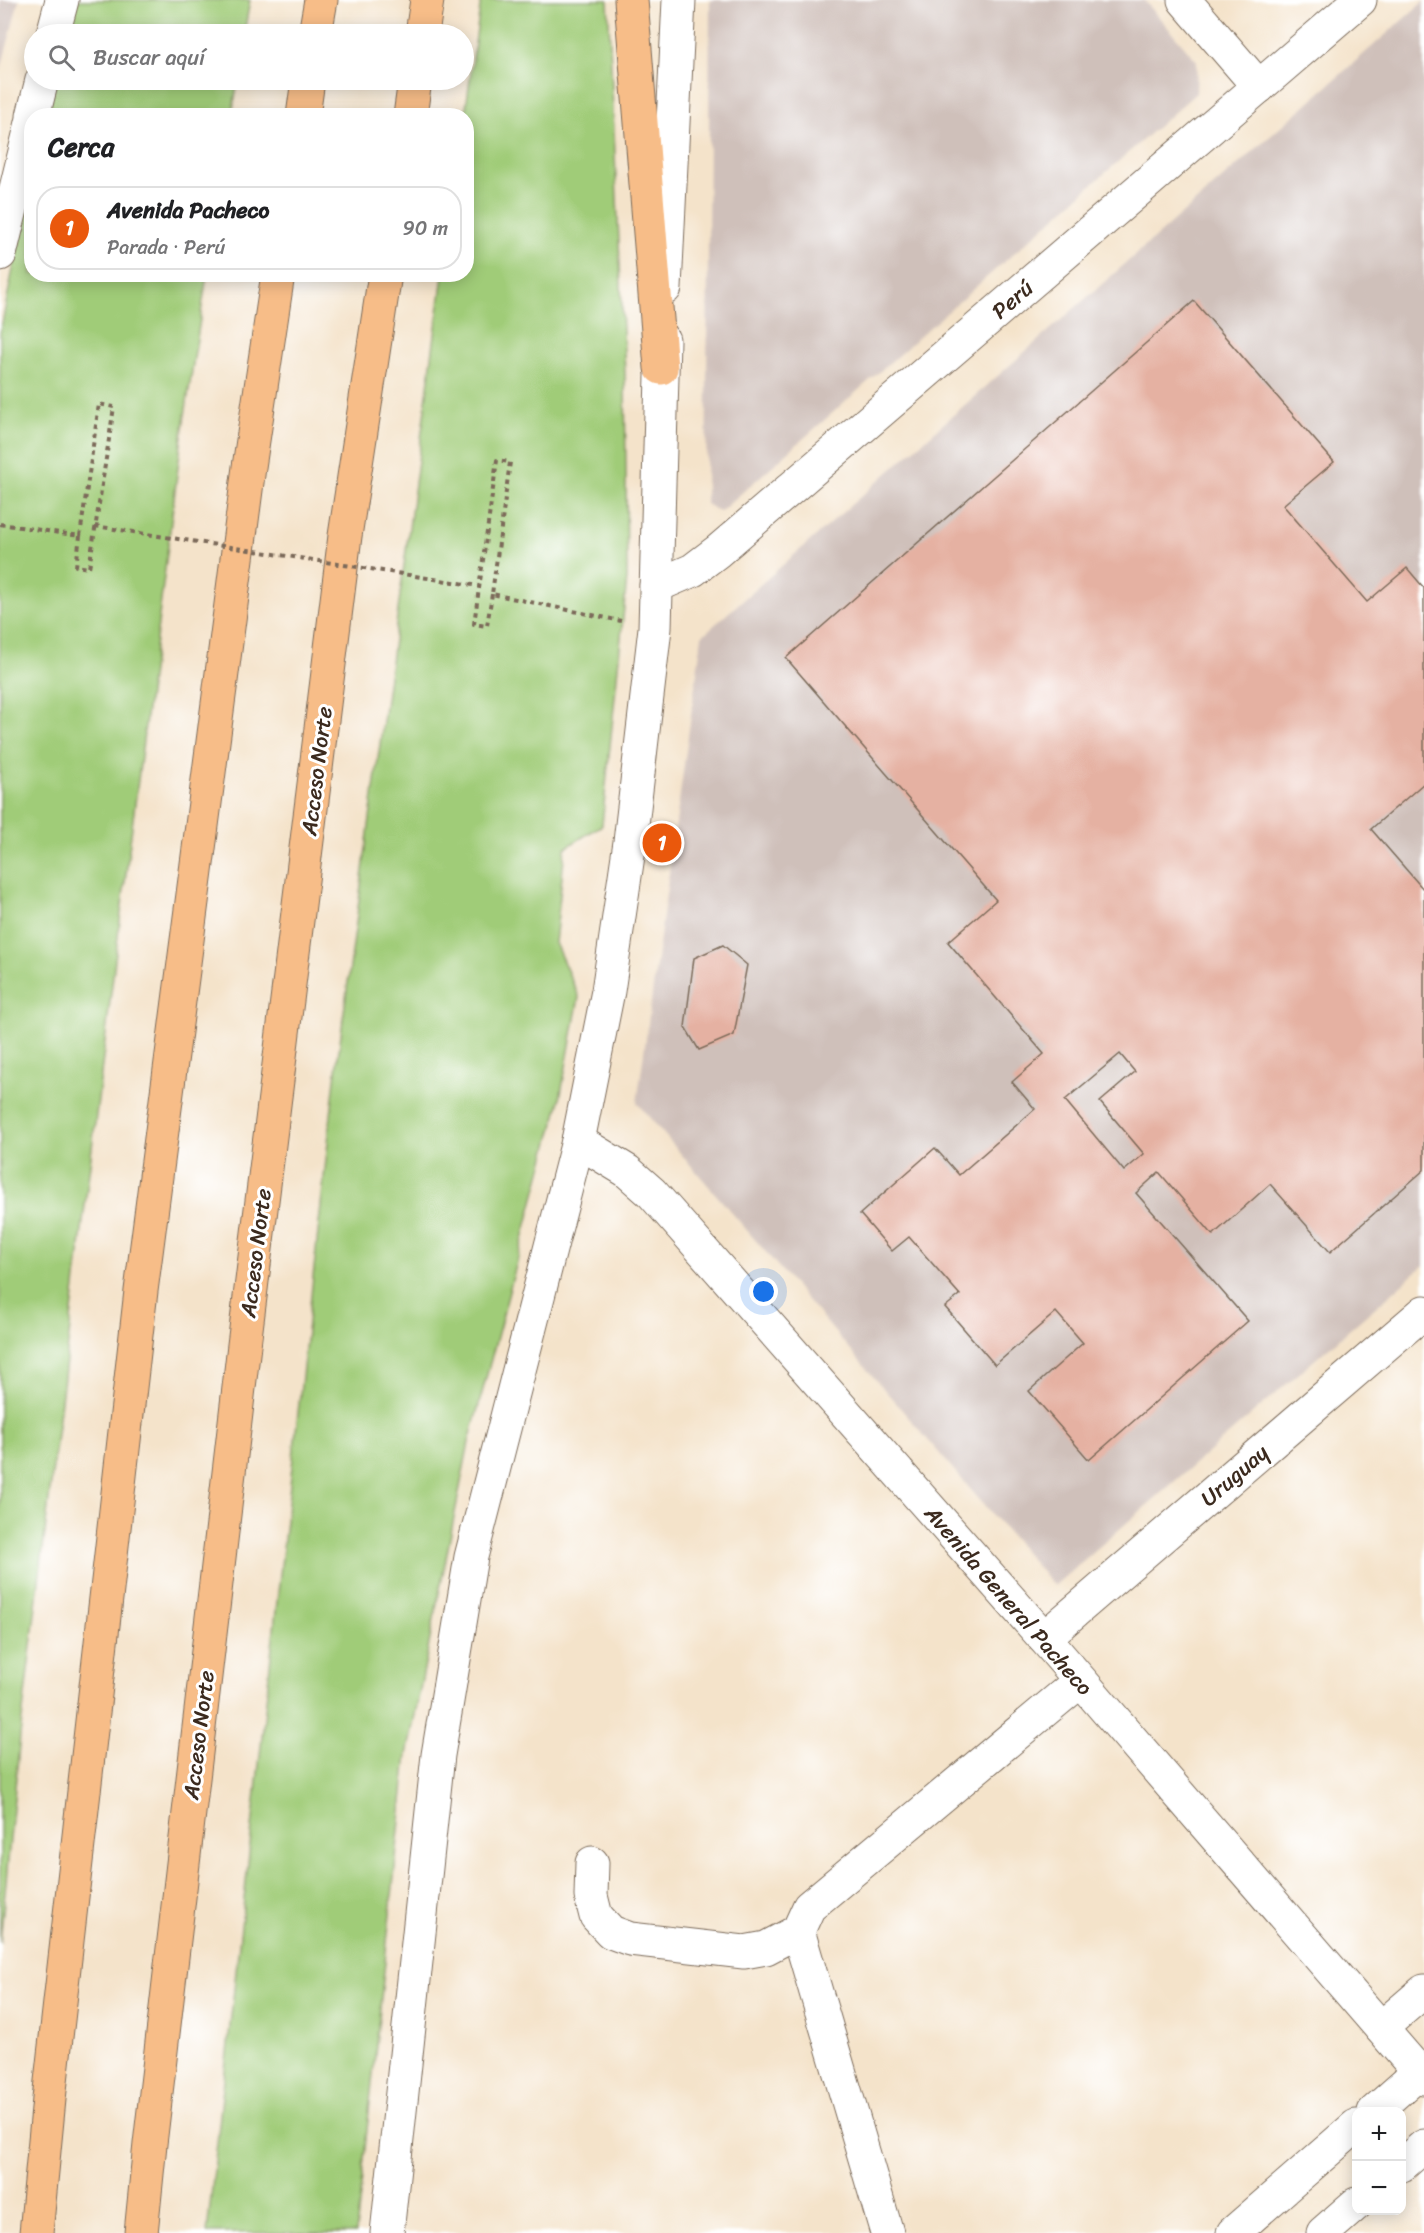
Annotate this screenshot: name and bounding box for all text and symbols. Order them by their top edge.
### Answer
search box [24,24,474,90]
text: Buscar aquí [93,38,205,77]
icon: search [45,41,78,74]
text: Cerca [48,124,114,170]
text: Avenida Pacheco [107,191,269,230]
text: 1 [65,211,74,246]
text: 90 m [403,211,448,246]
text: Parada · Perú [107,230,225,265]
street label: Perú [982,270,1042,329]
street label: Acceso Norte [289,704,344,839]
pin: 1 [642,820,682,866]
street label: Acceso Norte [228,1186,283,1321]
your location [749,1277,778,1306]
street label: Uruguay [1191,1434,1278,1517]
street label: Avenida General Pacheco [914,1495,1103,1705]
street label: Acceso Norte [171,1668,226,1803]
map controls [1352,2107,1406,2215]
button: + [1352,2107,1406,2161]
button: − [1352,2161,1406,2215]

